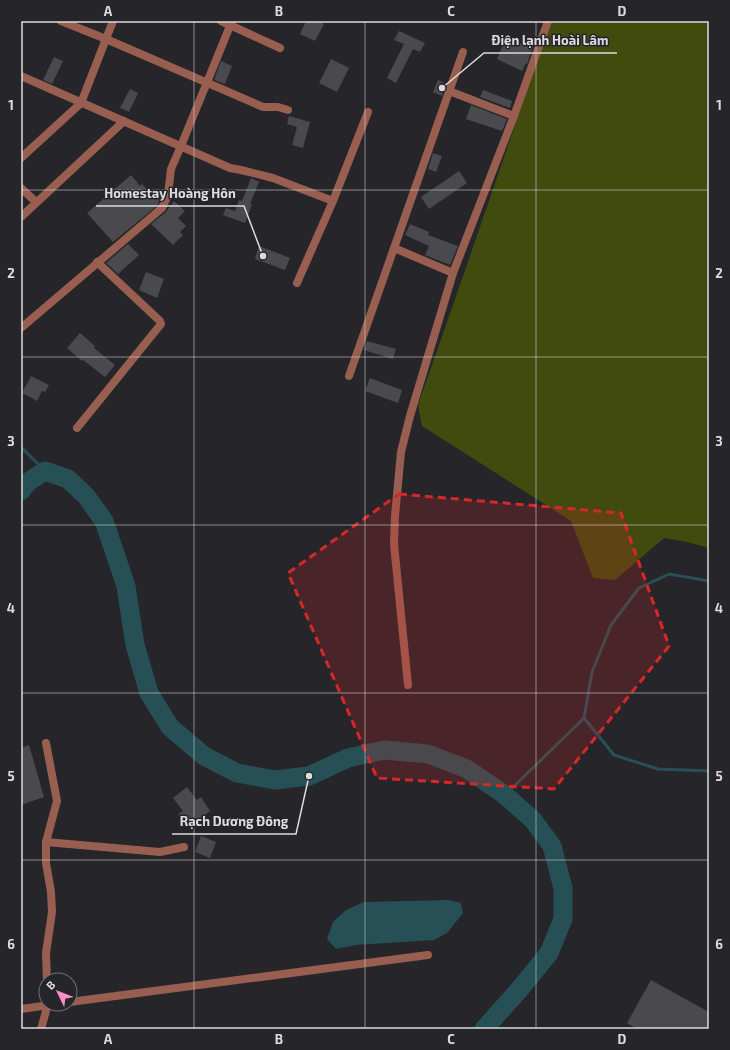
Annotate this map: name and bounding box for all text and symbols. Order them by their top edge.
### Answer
text: A [104,3,113,19]
text: B [275,3,283,19]
text: C [447,3,455,19]
text: D [618,3,627,19]
callout: Điện lạnh Hoài Lâm [484,28,617,53]
text: Điện lạnh Hoài Lâm [492,32,608,48]
text: 1 [8,97,14,113]
text: 1 [716,97,722,113]
callout: Homestay Hoàng Hôn [96,181,244,206]
text: Homestay Hoàng Hôn [104,185,236,201]
text: 2 [7,265,15,281]
text: 2 [715,265,723,281]
text: 3 [7,433,15,449]
text: 3 [715,433,723,449]
text: 4 [7,600,15,616]
text: 4 [715,600,723,616]
text: 5 [7,768,15,784]
text: 5 [715,768,723,784]
callout: Rạch Dương Đông [172,809,296,834]
text: Rạch Dương Đông [180,813,289,829]
text: 6 [7,936,15,952]
text: 6 [715,936,723,952]
north arrow [38,972,78,1012]
text: B [43,978,57,992]
text: A [104,1031,113,1047]
text: B [275,1031,283,1047]
text: C [447,1031,455,1047]
text: D [618,1031,627,1047]

